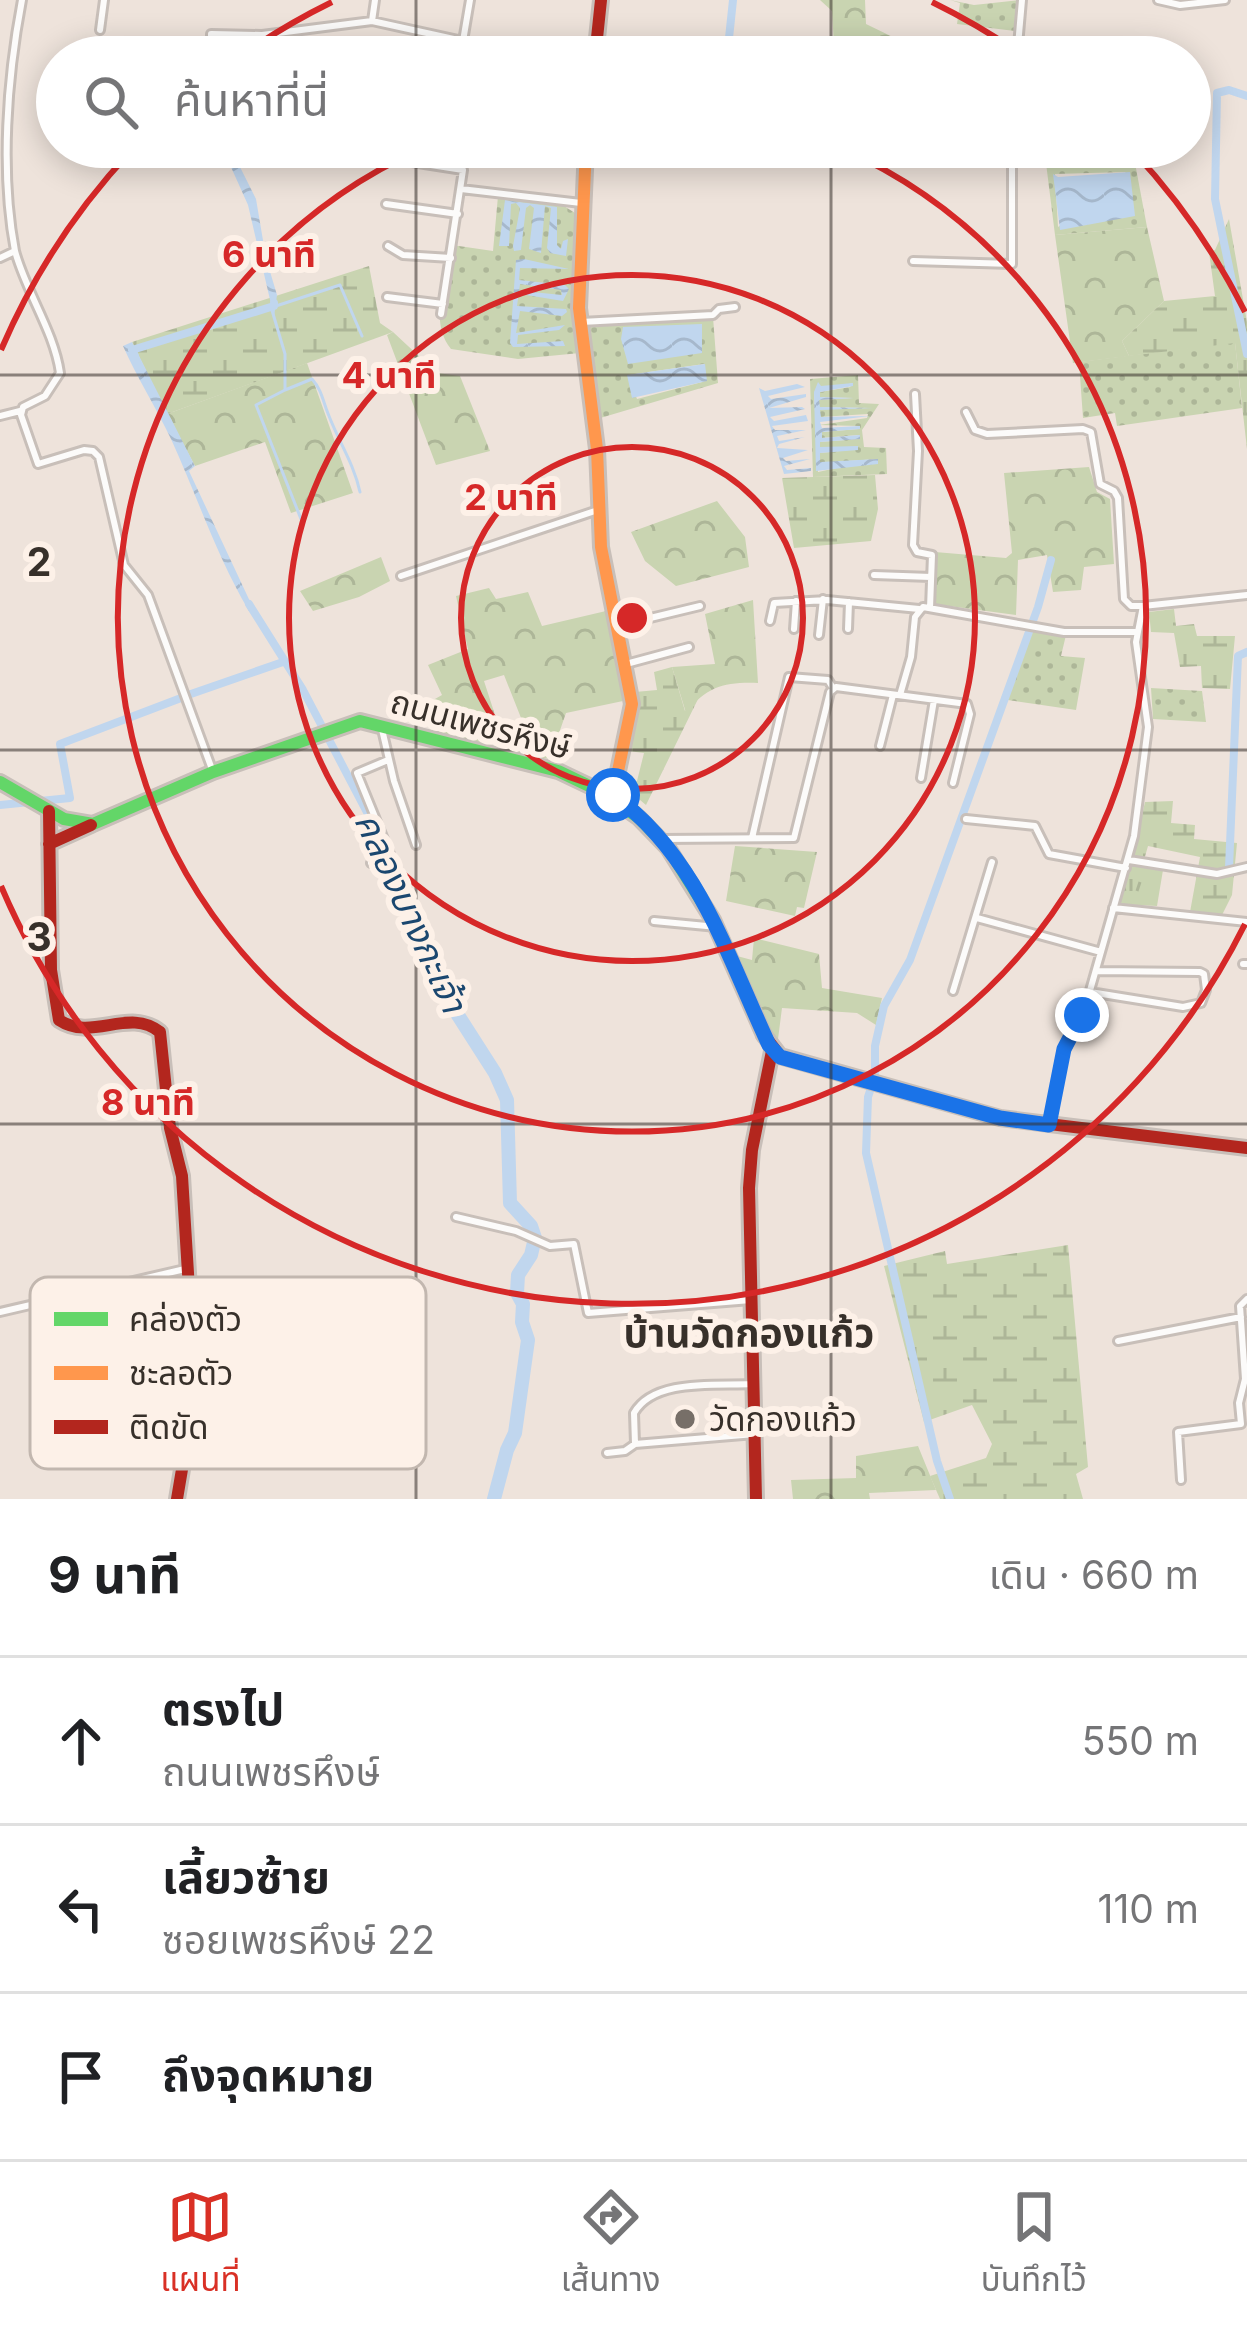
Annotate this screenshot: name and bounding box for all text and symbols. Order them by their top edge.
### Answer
search box [36,36,1211,168]
icon: search [78,69,144,135]
text: ค้นหาที่นี่ [174,72,329,127]
text: 6 นาที [222,232,316,276]
text: 4 นาที [342,353,436,397]
text: 2 นาที [464,475,558,519]
text: 2 [27,538,51,585]
centre of rings [611,597,653,639]
street label: ถนนเพชรหึงษ์ [387,681,575,767]
route start [586,768,640,822]
water label: คลองบางกะเจ้า [346,805,477,1020]
text: 3 [26,913,52,960]
route end [1055,988,1109,1042]
text: 8 นาที [101,1080,195,1124]
legend [30,1277,426,1469]
text: คล่องตัว [129,1299,242,1339]
district label: บ้านวัดกองแก้ว [624,1309,874,1356]
text: ชะลอตัว [129,1353,233,1393]
place label: วัดกองแก้ว [709,1399,857,1439]
marker: วัดกองแก้ว [672,1406,698,1432]
text: ติดขัด [129,1407,209,1447]
text: 9 นาที [48,1544,181,1605]
text: เดิน · 660 m [989,1551,1199,1598]
text: ตรงไป [162,1681,284,1736]
icon: ahead [48,1708,114,1774]
text: 550 m [1082,1717,1199,1764]
text: ถนนเพชรหึงษ์ [162,1748,380,1795]
text: เลี้ยวซ้าย [162,1849,330,1904]
icon: left [48,1876,114,1942]
text: 110 m [1098,1885,1199,1932]
text: ซอยเพชรหึงษ์ 22 [162,1916,435,1963]
icon: arrive [48,2044,114,2110]
text: ถึงจุดหมาย [162,2047,374,2102]
tab: แผนที่ [160,2184,241,2306]
tab: เส้นทาง [561,2184,661,2306]
tab: บันทึกไว้ [981,2184,1087,2306]

